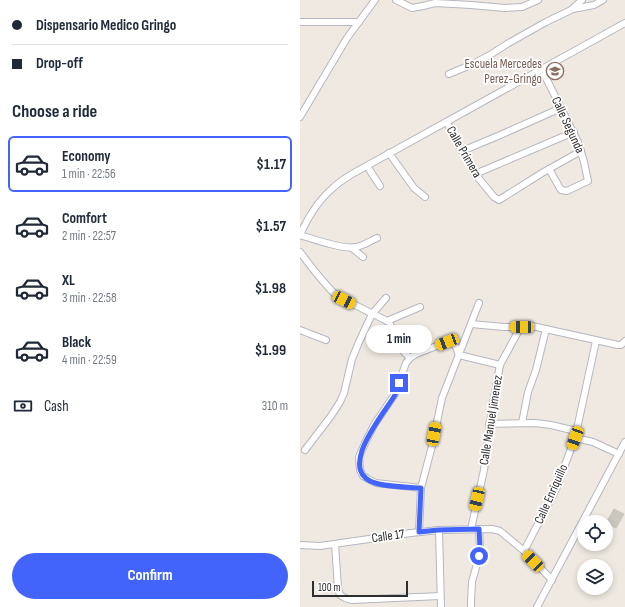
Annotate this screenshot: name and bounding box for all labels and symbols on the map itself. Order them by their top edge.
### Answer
place label: Escuela Mercedes Perez-Gringo [464,56,542,87]
school or university icon: Escuela Mercedes Perez-Gringo [545,61,565,81]
street label: Calle Segunda [548,94,588,156]
street label: Calle Primera [443,123,485,181]
car [331,289,357,311]
car [510,321,534,333]
callout: 1 min [366,325,432,353]
car [434,332,460,352]
route end [390,374,408,392]
street label: Calle Manuel Jimenez [476,374,506,466]
car [426,421,442,447]
car [565,425,585,451]
street label: Calle Enriquillo [531,462,571,526]
car [468,486,486,512]
street label: Calle 17 [371,526,406,546]
route start [470,547,488,565]
car [520,548,546,574]
scale bar [312,579,408,598]

